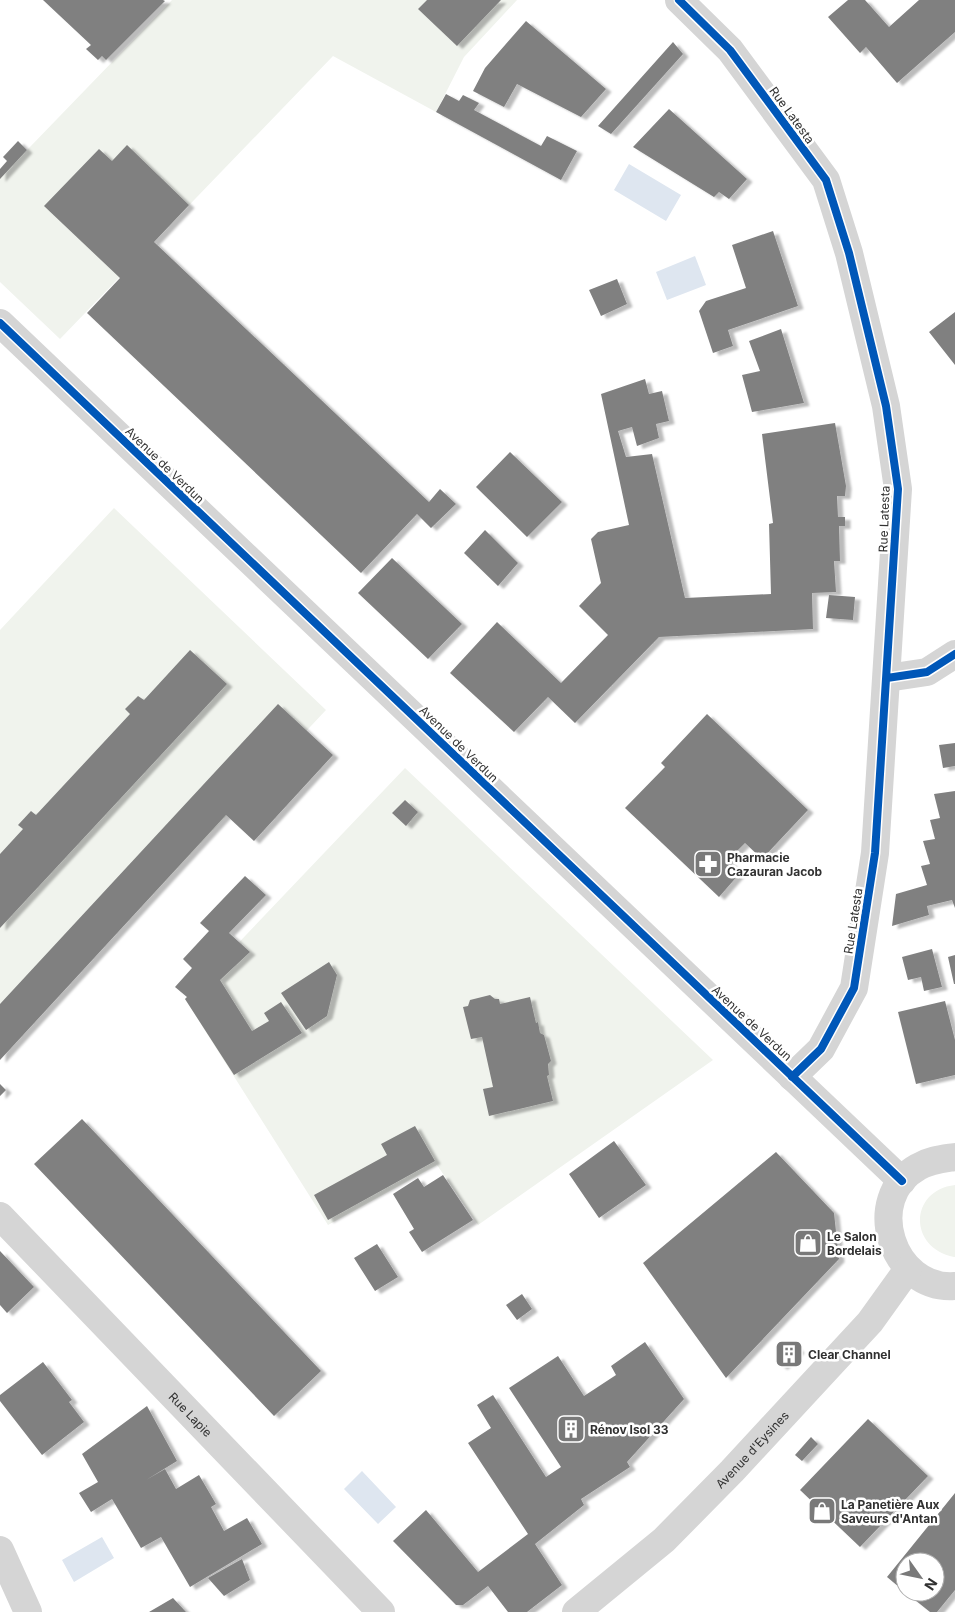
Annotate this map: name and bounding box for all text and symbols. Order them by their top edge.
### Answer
street label: Rue Latesta [766,84,818,146]
street label: Avenue de Verdun [122,424,208,506]
street label: Rue Latesta [875,485,893,553]
street label: Avenue de Verdun [416,703,502,785]
pharmacy icon: Pharmacie Cazauran Jacob [693,849,723,879]
place label: Pharmacie Cazauran Jacob [727,850,823,879]
street label: Rue Latesta [840,887,866,955]
street label: Avenue de Verdun [709,982,795,1064]
shop icon: Le Salon Bordelais [793,1228,823,1258]
place label: Le Salon Bordelais [827,1229,882,1258]
building icon: Clear Channel [774,1339,804,1369]
place label: Clear Channel [808,1347,891,1362]
street label: Rue Lapie [166,1389,215,1440]
street label: Avenue d'Eysines [712,1408,792,1491]
building icon: Rénov Isol 33 [556,1414,586,1444]
place label: Rénov Isol 33 [590,1422,669,1437]
shop icon: La Panetière Aux Saveurs d'Antan [807,1496,837,1526]
place label: La Panetière Aux Saveurs d'Antan [841,1497,940,1526]
north arrow [895,1552,945,1602]
text: N [921,1575,941,1593]

